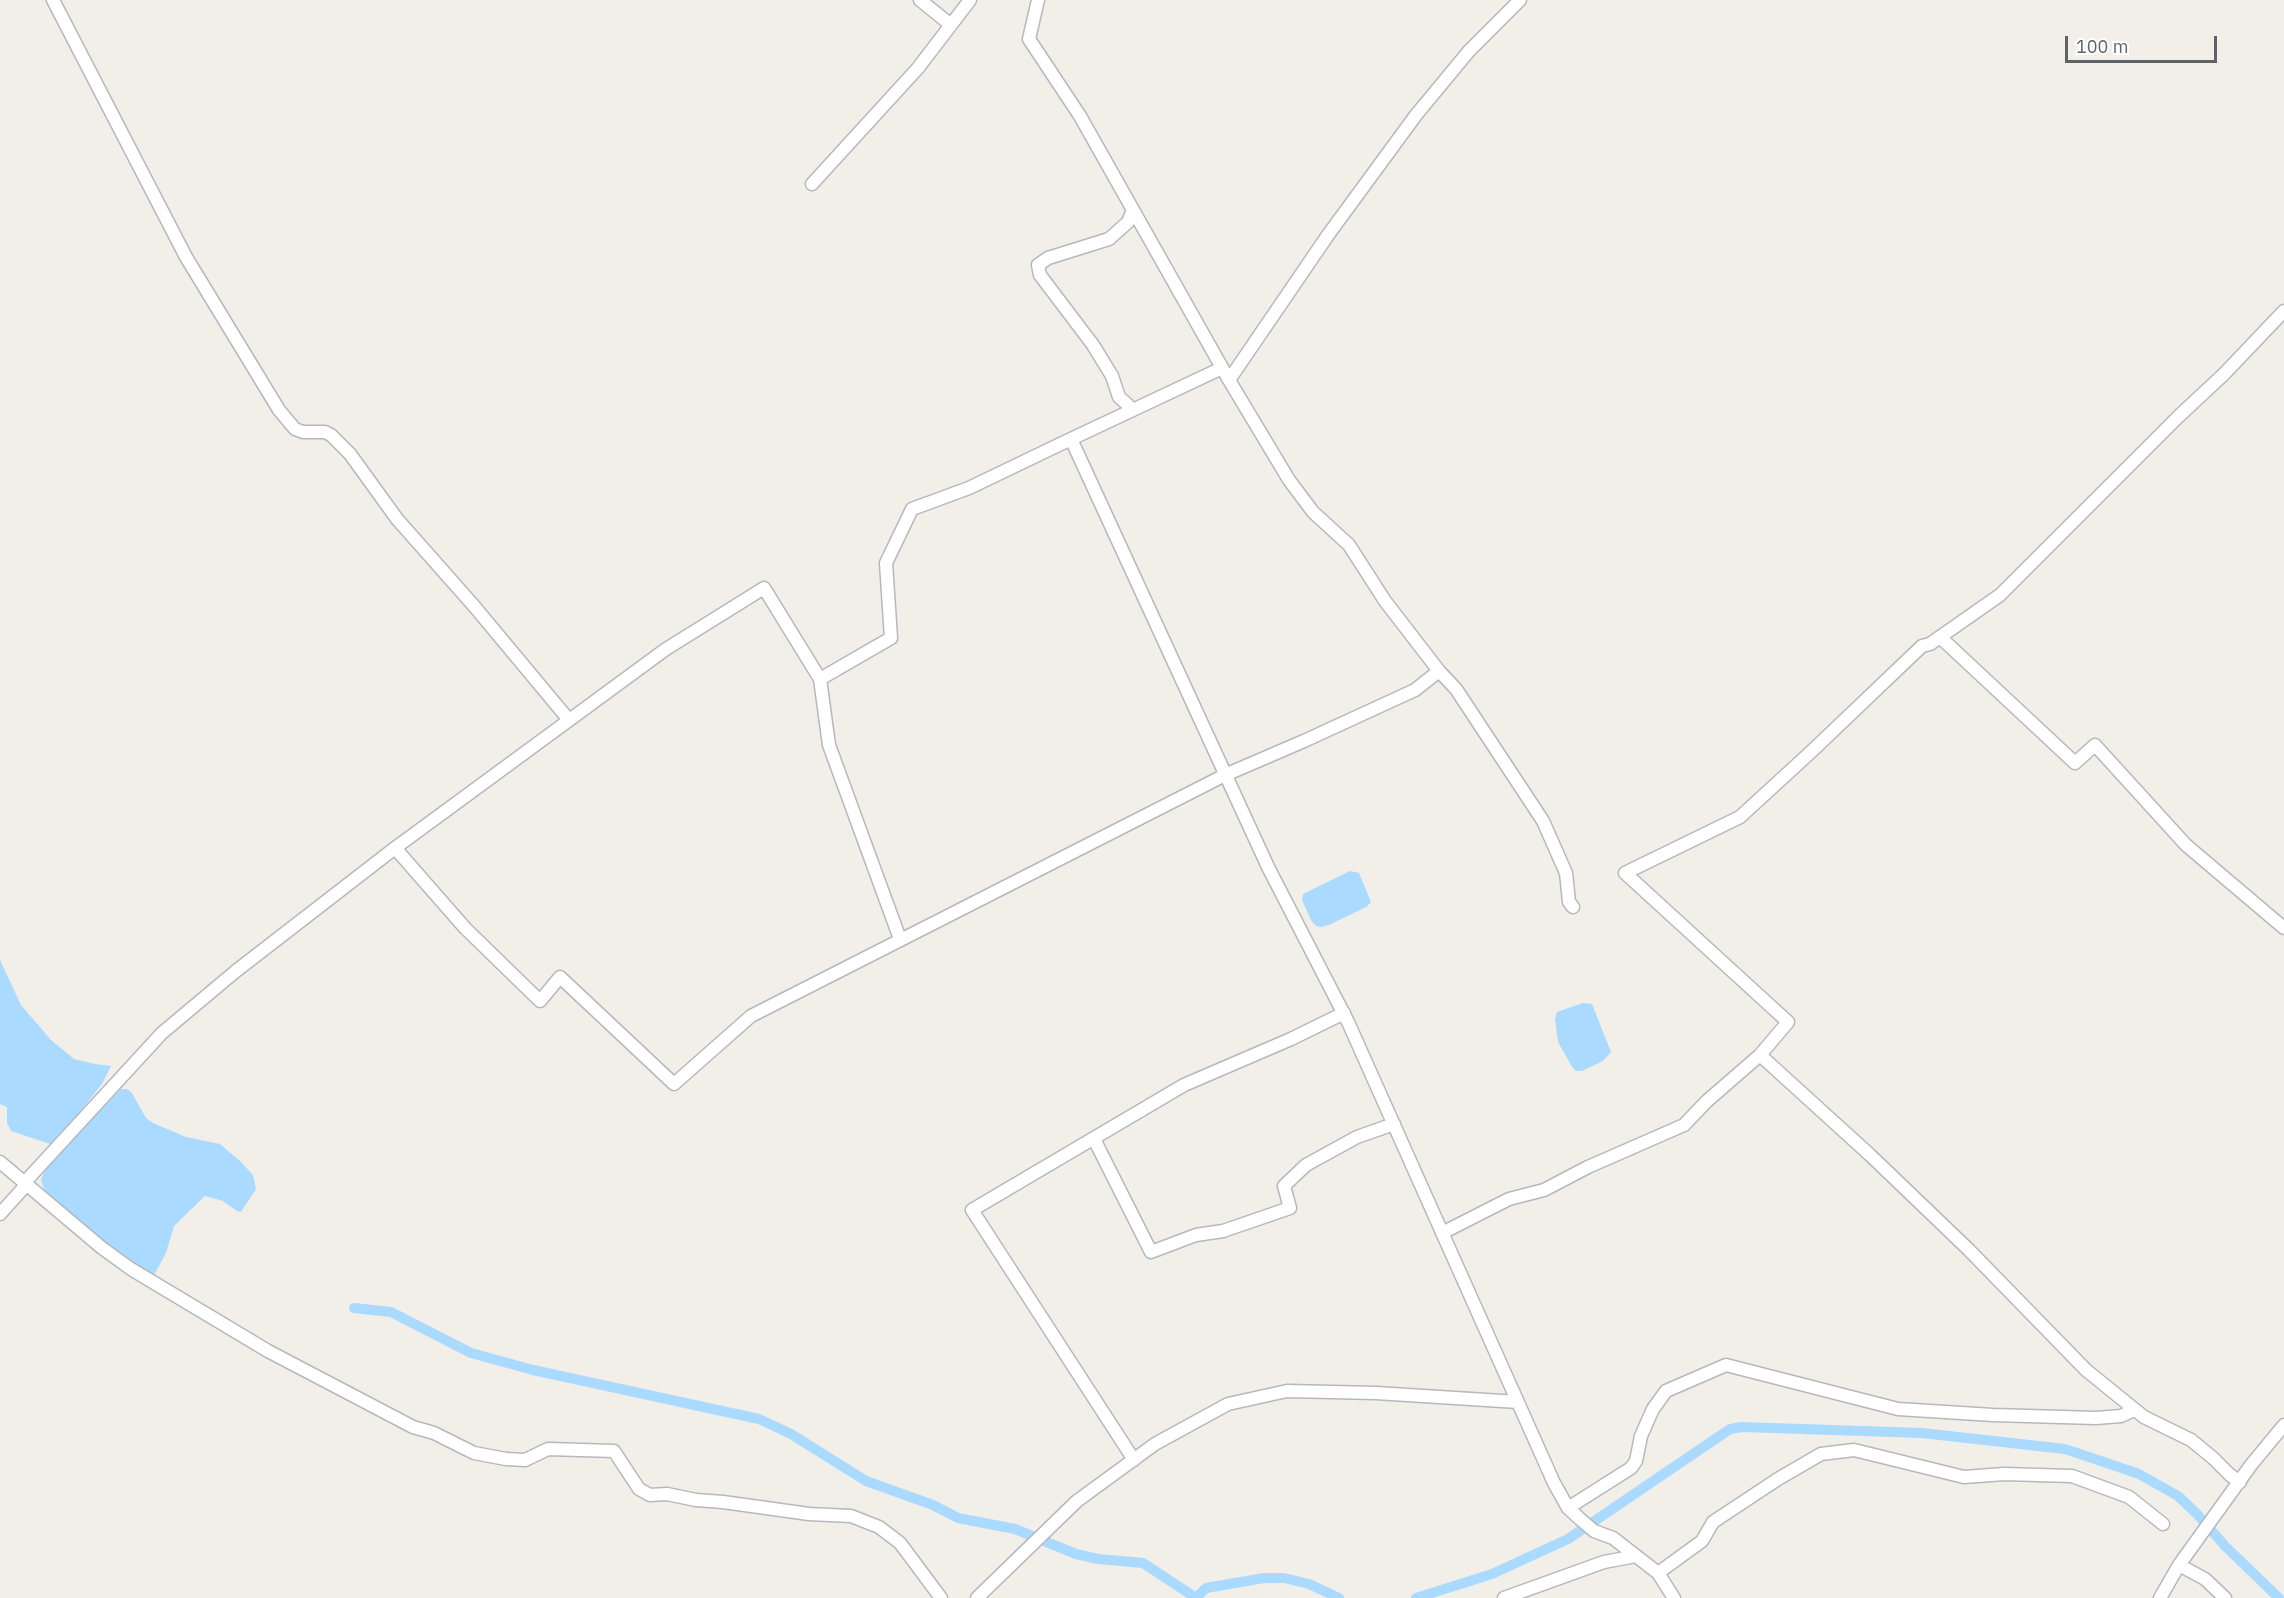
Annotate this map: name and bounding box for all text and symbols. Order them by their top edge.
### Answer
scale bar [2068,24,2220,62]
text: 100 m [2076,35,2128,58]

